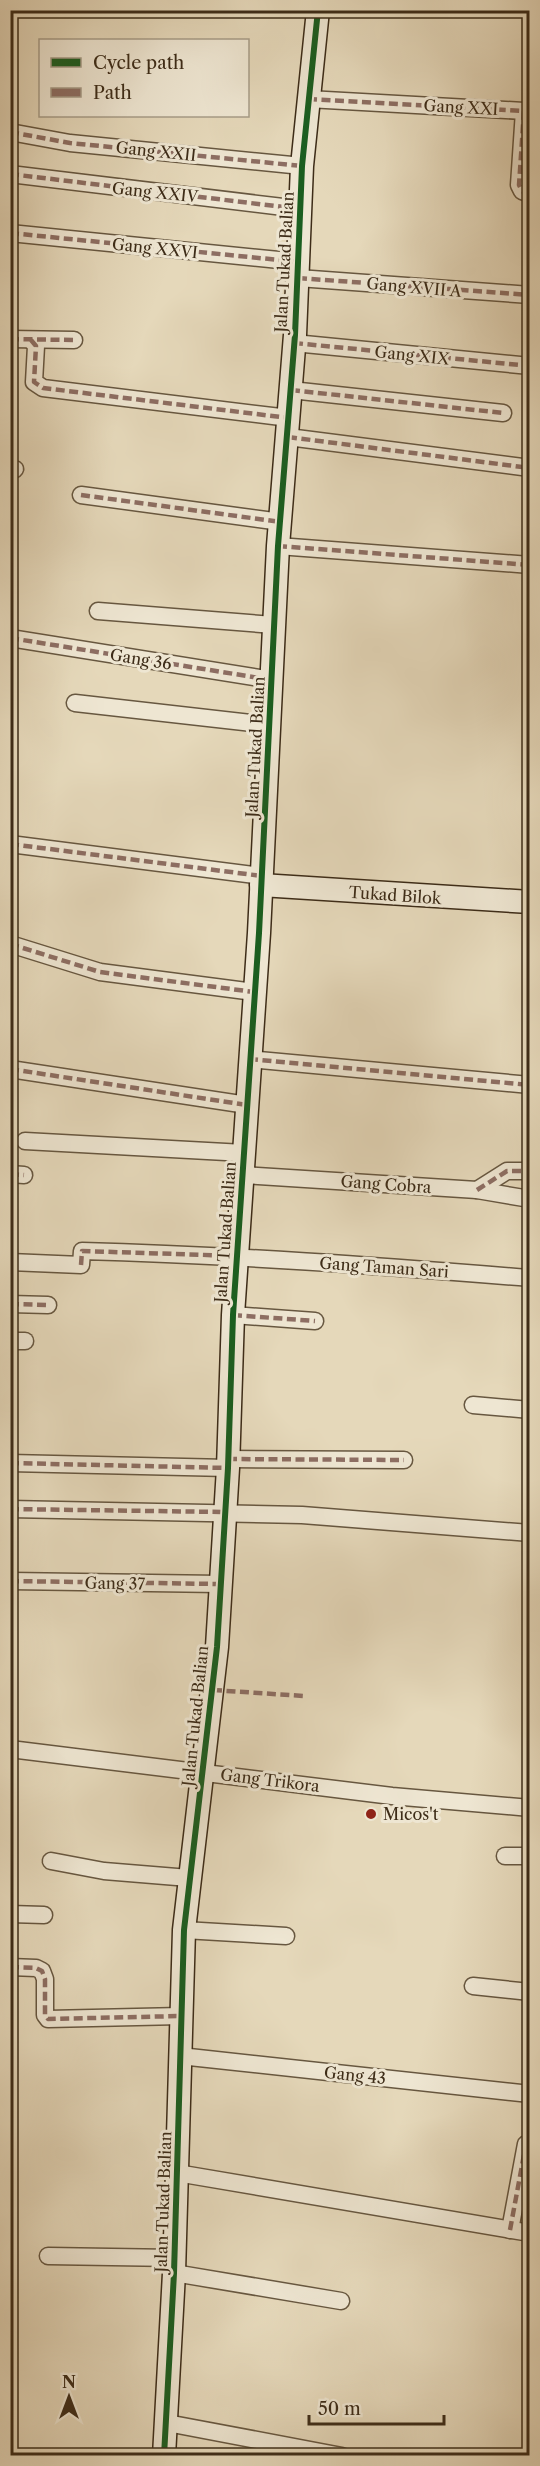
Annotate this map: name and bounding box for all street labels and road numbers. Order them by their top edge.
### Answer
street label: Gang XXI [423,95,499,119]
street label: Gang XXII [115,137,197,165]
street label: Gang XXIV [111,178,199,207]
street label: Jalan Tukad Balian [270,191,298,336]
street label: Gang XXVI [111,234,199,262]
street label: Gang XVII A [366,273,464,301]
street label: Gang XIX [374,341,451,369]
street label: Gang 36 [109,644,173,674]
street label: Jalan Tukad Balian [241,676,269,821]
street label: Tukad Bilok [348,882,443,908]
street label: Jalan Tukad Balian [210,1161,240,1306]
street label: Gang Cobra [340,1171,433,1197]
street label: Gang Taman Sari [319,1253,450,1282]
street label: Gang 37 [84,1572,146,1594]
street label: Jalan Tukad Balian [177,1645,212,1790]
street label: Gang Trikora [219,1764,321,1796]
street label: Gang 43 [323,2062,387,2088]
street label: Jalan Tukad Balian [150,2131,175,2276]

